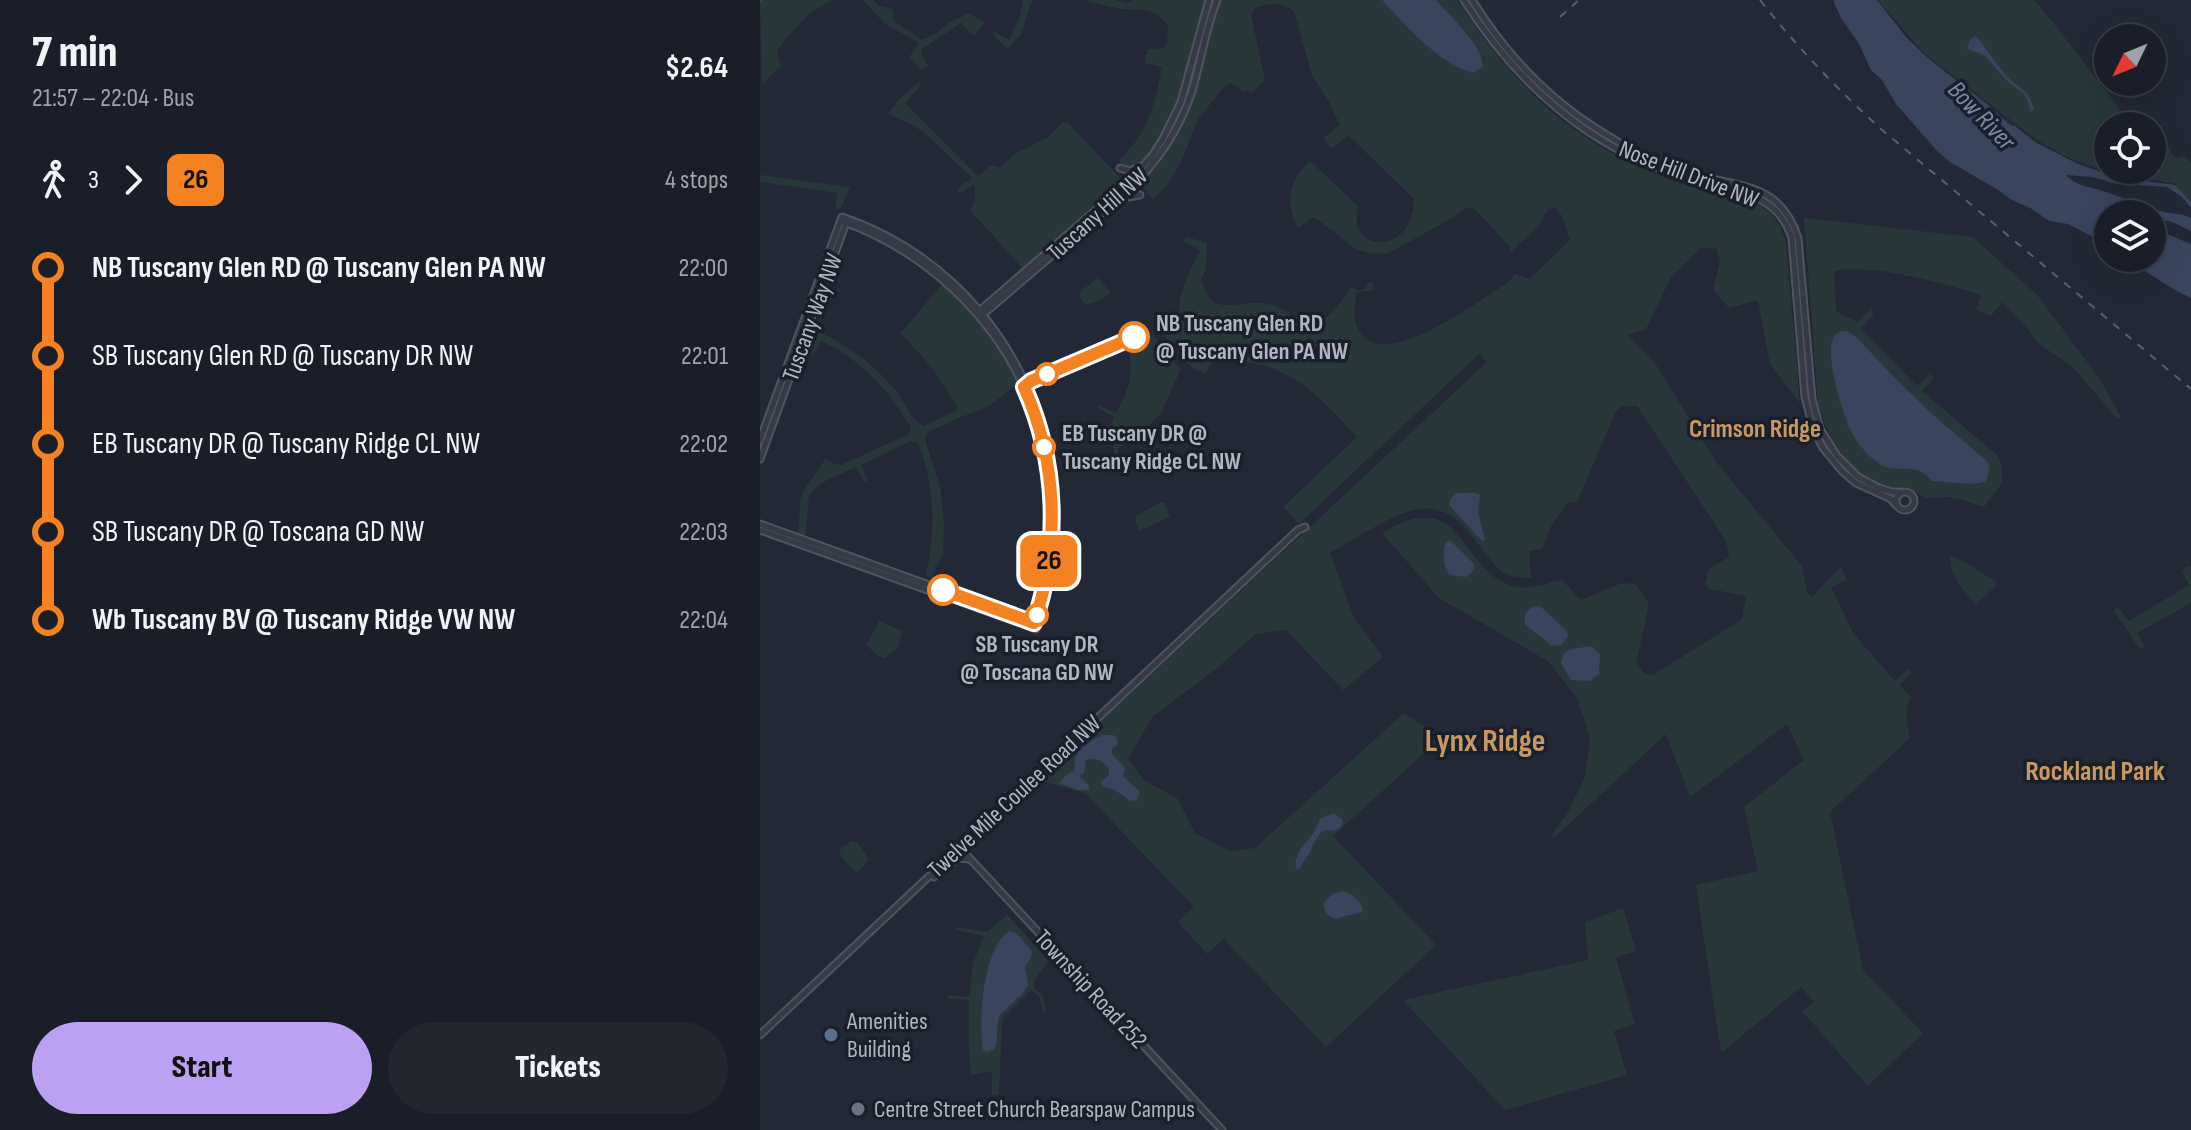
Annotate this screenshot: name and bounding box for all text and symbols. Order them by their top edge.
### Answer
north arrow [2094,24,2166,96]
map controls [2094,24,2166,272]
text: 7 min [32,26,118,79]
text: $2.64 [665,50,728,86]
water label: Bow River [1941,75,2022,158]
text: 21:57 – 22:04 · Bus [32,83,194,114]
button: locate [2094,112,2166,184]
street label: Nose Hill Drive NW [1615,135,1763,215]
icon: walk [32,158,76,202]
icon: forward [111,158,155,202]
street label: Tuscany Hill NW [1041,161,1154,267]
text: 26 [183,163,208,196]
text: 3 [88,165,99,196]
text: 4 stops [665,165,728,196]
button: layers [2094,200,2166,272]
street label: Tuscany Way NW [776,249,849,385]
text: NB Tuscany Glen RD @ Tuscany Glen PA NW [92,250,546,286]
text: 22:00 [678,253,728,284]
place label: NB Tuscany Glen RD @ Tuscany Glen PA NW [1156,309,1348,366]
marker: NB Tuscany Glen RD @ Tuscany Glen PA NW [1119,322,1149,352]
text: SB Tuscany Glen RD @ Tuscany DR NW [92,338,473,374]
text: 22:01 [681,341,728,372]
unlabelled marker [1036,363,1058,385]
district label: Crimson Ridge [1689,414,1821,445]
place label: EB Tuscany DR @ Tuscany Ridge CL NW [1062,419,1241,476]
text: EB Tuscany DR @ Tuscany Ridge CL NW [92,426,480,462]
text: 22:02 [679,429,728,460]
marker: EB Tuscany DR @ Tuscany Ridge CL NW [1033,436,1055,458]
text: SB Tuscany DR @ Toscana GD NW [92,514,424,550]
text: 22:03 [679,517,728,548]
line badge: 26 [1013,535,1085,587]
text: 26 [1036,544,1062,577]
unlabelled marker [928,575,958,605]
text: Wb Tuscany BV @ Tuscany Ridge VW NW [92,602,515,638]
marker: SB Tuscany DR @ Toscana GD NW [1026,604,1048,626]
text: 22:04 [679,605,728,636]
place label: SB Tuscany DR @ Toscana GD NW [960,630,1114,687]
street label: Twelve Mile Coulee Road NW [922,708,1107,884]
district label: Lynx Ridge [1425,722,1545,761]
district label: Rockland Park [2025,755,2165,788]
street label: Township Road 252 [1028,924,1153,1055]
place label: Amenities Building [846,1007,928,1064]
button: Start [32,1022,372,1114]
button: Tickets [388,1022,728,1114]
marker: Amenities Building [822,1026,840,1044]
place label: Centre Street Church Bearspaw Campus [874,1095,1195,1124]
marker: Centre Street Church Bearspaw Campus [849,1100,867,1118]

